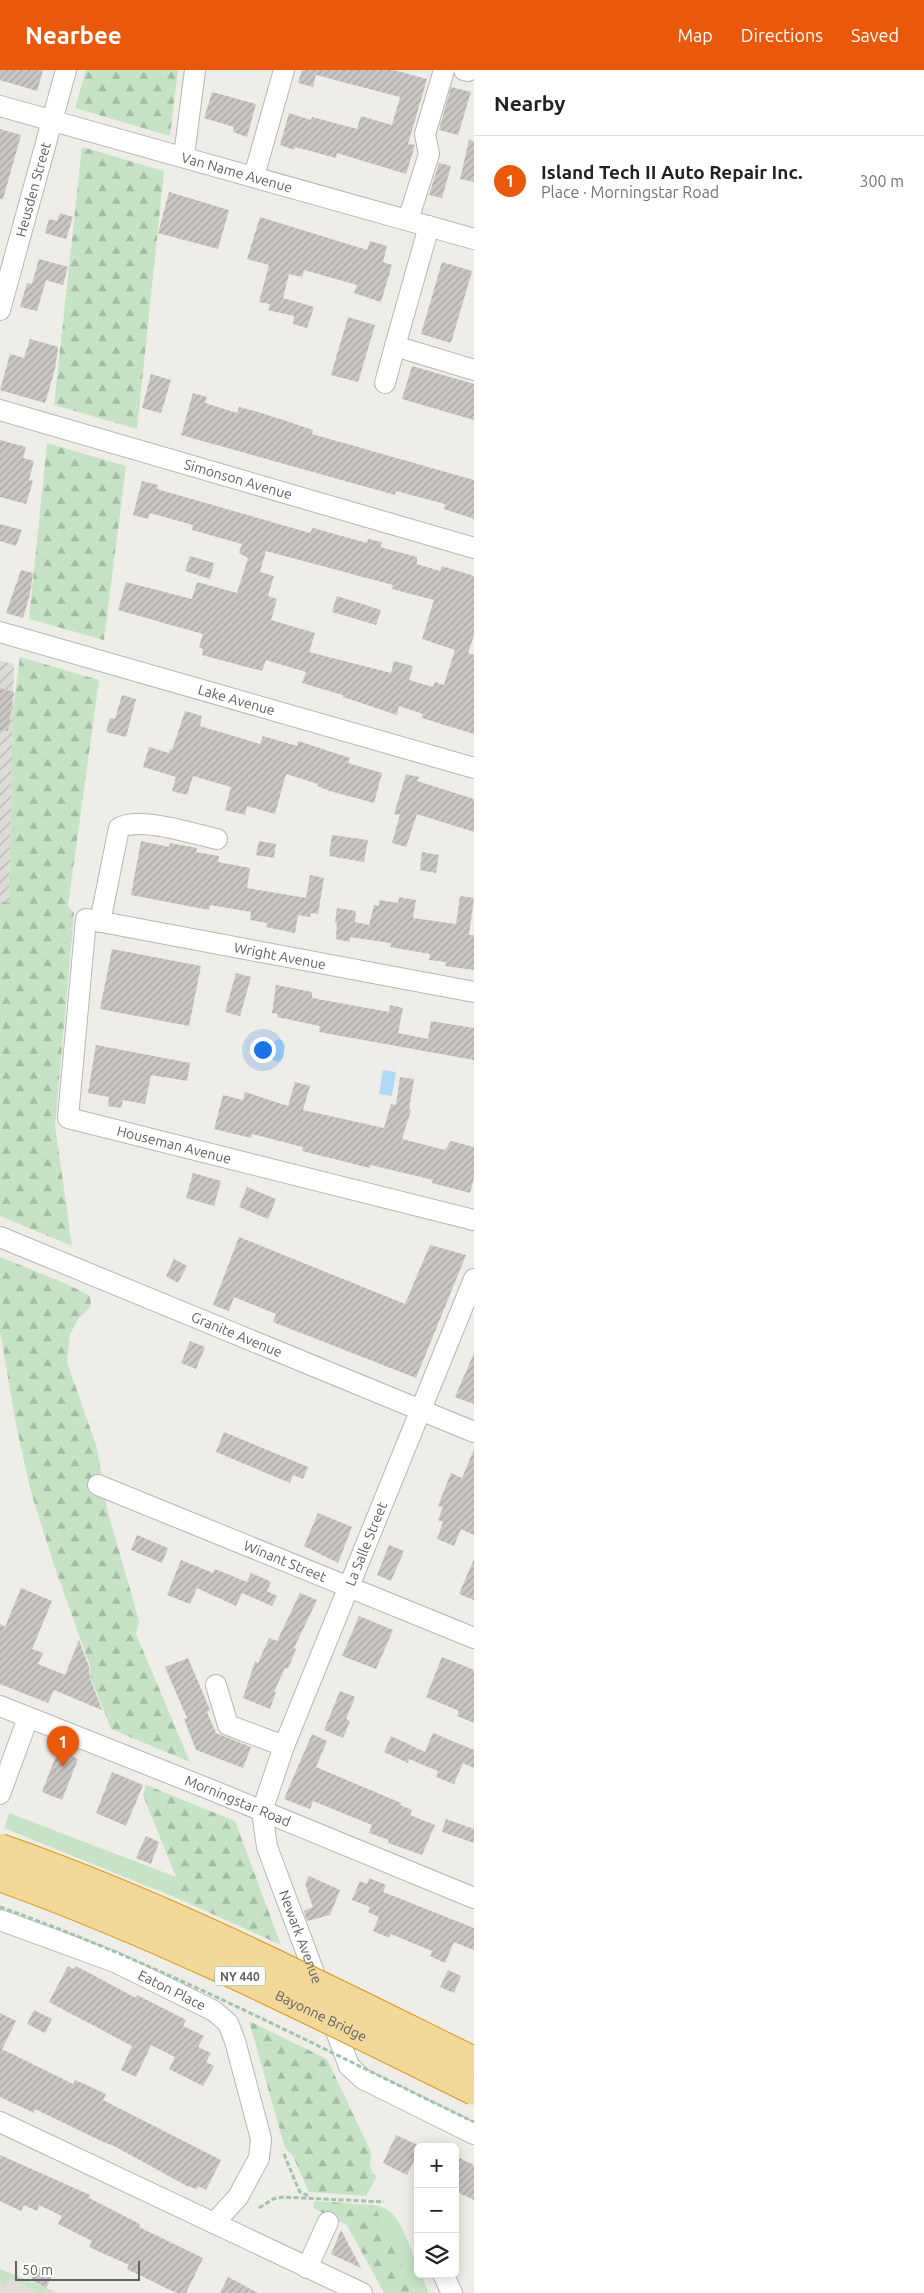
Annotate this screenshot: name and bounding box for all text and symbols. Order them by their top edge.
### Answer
text: Nearbee [25,22,122,49]
text: Map [677,25,713,45]
text: Directions [741,25,823,45]
text: Saved [851,25,899,45]
text: Nearby [494,91,565,115]
street label: Heusden Street [12,140,54,239]
street label: Van Name Avenue [180,149,294,196]
text: Island Tech II Auto Repair Inc. [541,161,803,183]
text: 1 [505,172,515,190]
text: 300 m [859,172,904,190]
text: Place · Morningstar Road [541,183,719,201]
street label: Simonson Avenue [182,456,294,503]
street label: Lake Avenue [196,681,277,718]
street label: Wright Avenue [233,939,327,973]
your location [250,1037,276,1063]
street label: Houseman Avenue [115,1123,233,1167]
street label: Granite Avenue [189,1309,285,1360]
street label: La Salle Street [342,1499,390,1588]
street label: Winant Street [241,1537,329,1585]
pin: 1 [47,1726,79,1767]
street label: Morningstar Road [183,1772,293,1830]
street label: Newark Avenue [276,1888,325,1986]
road number: NY 440 [215,1966,265,1985]
street label: Eaton Place [136,1967,208,2014]
street label: Bayonne Bridge [273,1987,369,2045]
map controls [414,2143,459,2278]
button: + [414,2143,459,2188]
button: − [414,2188,459,2233]
button: layers [414,2233,459,2278]
scale bar [15,2258,140,2281]
text: 50 m [22,2262,53,2278]

